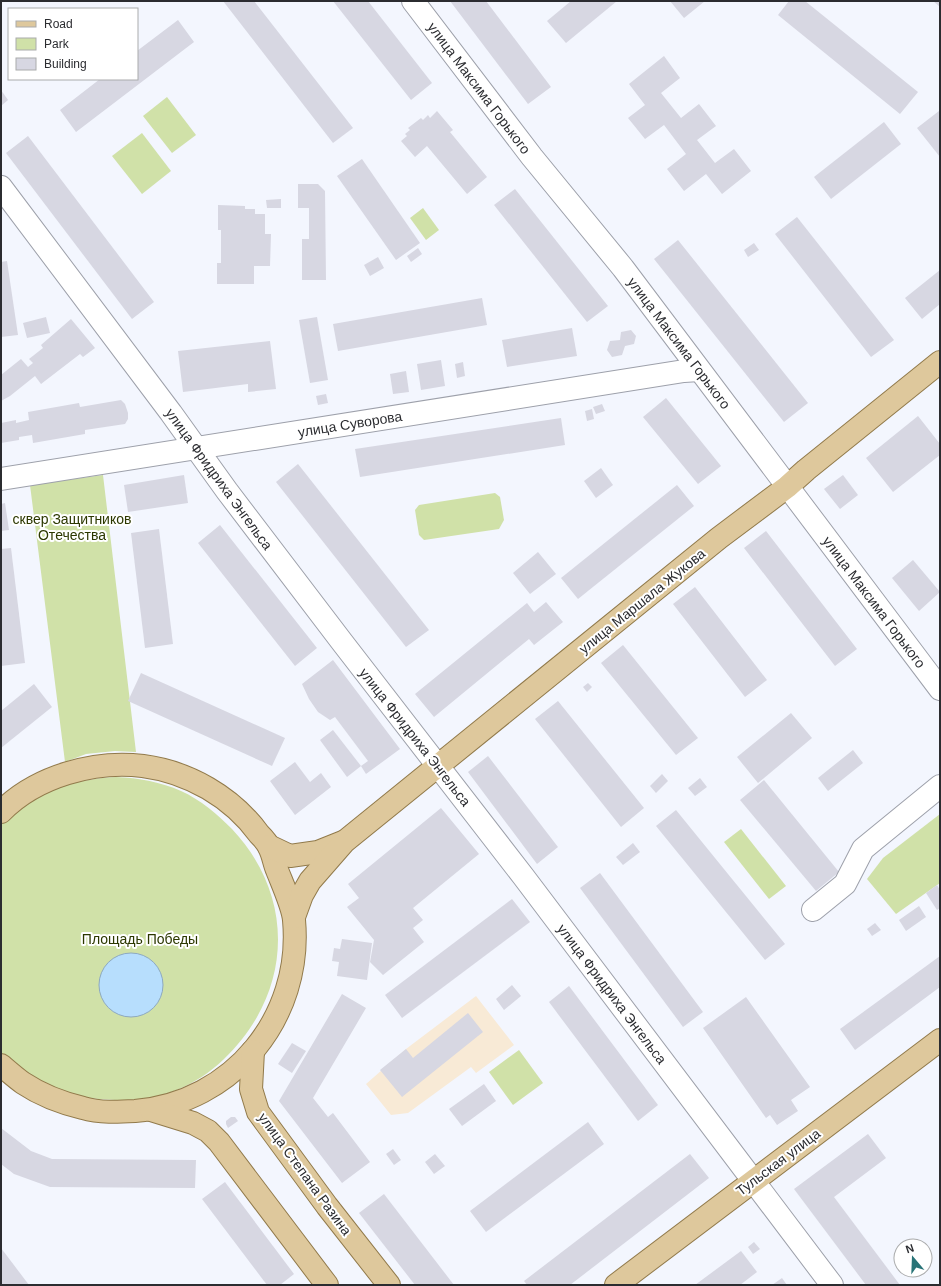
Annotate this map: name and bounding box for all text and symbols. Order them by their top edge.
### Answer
legend [8,8,138,80]
text: Road [44,17,73,31]
street label: улица Максима Горького [424,19,534,157]
text: Park [44,37,70,51]
text: Building [44,57,87,71]
street label: улица Максима Горького [624,274,734,412]
street label: улица Фридриха Энгельса [162,405,276,553]
street label: улица Суворова [297,408,403,440]
park label: сквер Защитников Отечества [13,511,131,543]
street label: улица Максима Горького [819,533,929,671]
street label: улица Маршала Жукова [576,545,708,657]
street label: улица Фридриха Энгельса [356,665,474,809]
street label: улица Фридриха Энгельса [554,921,670,1067]
park label: Площадь Победы [82,931,198,947]
street label: улица Степана Разина [255,1110,355,1239]
street label: Тульская улица [733,1125,823,1199]
north arrow [893,1238,933,1278]
text: N [904,1242,916,1256]

